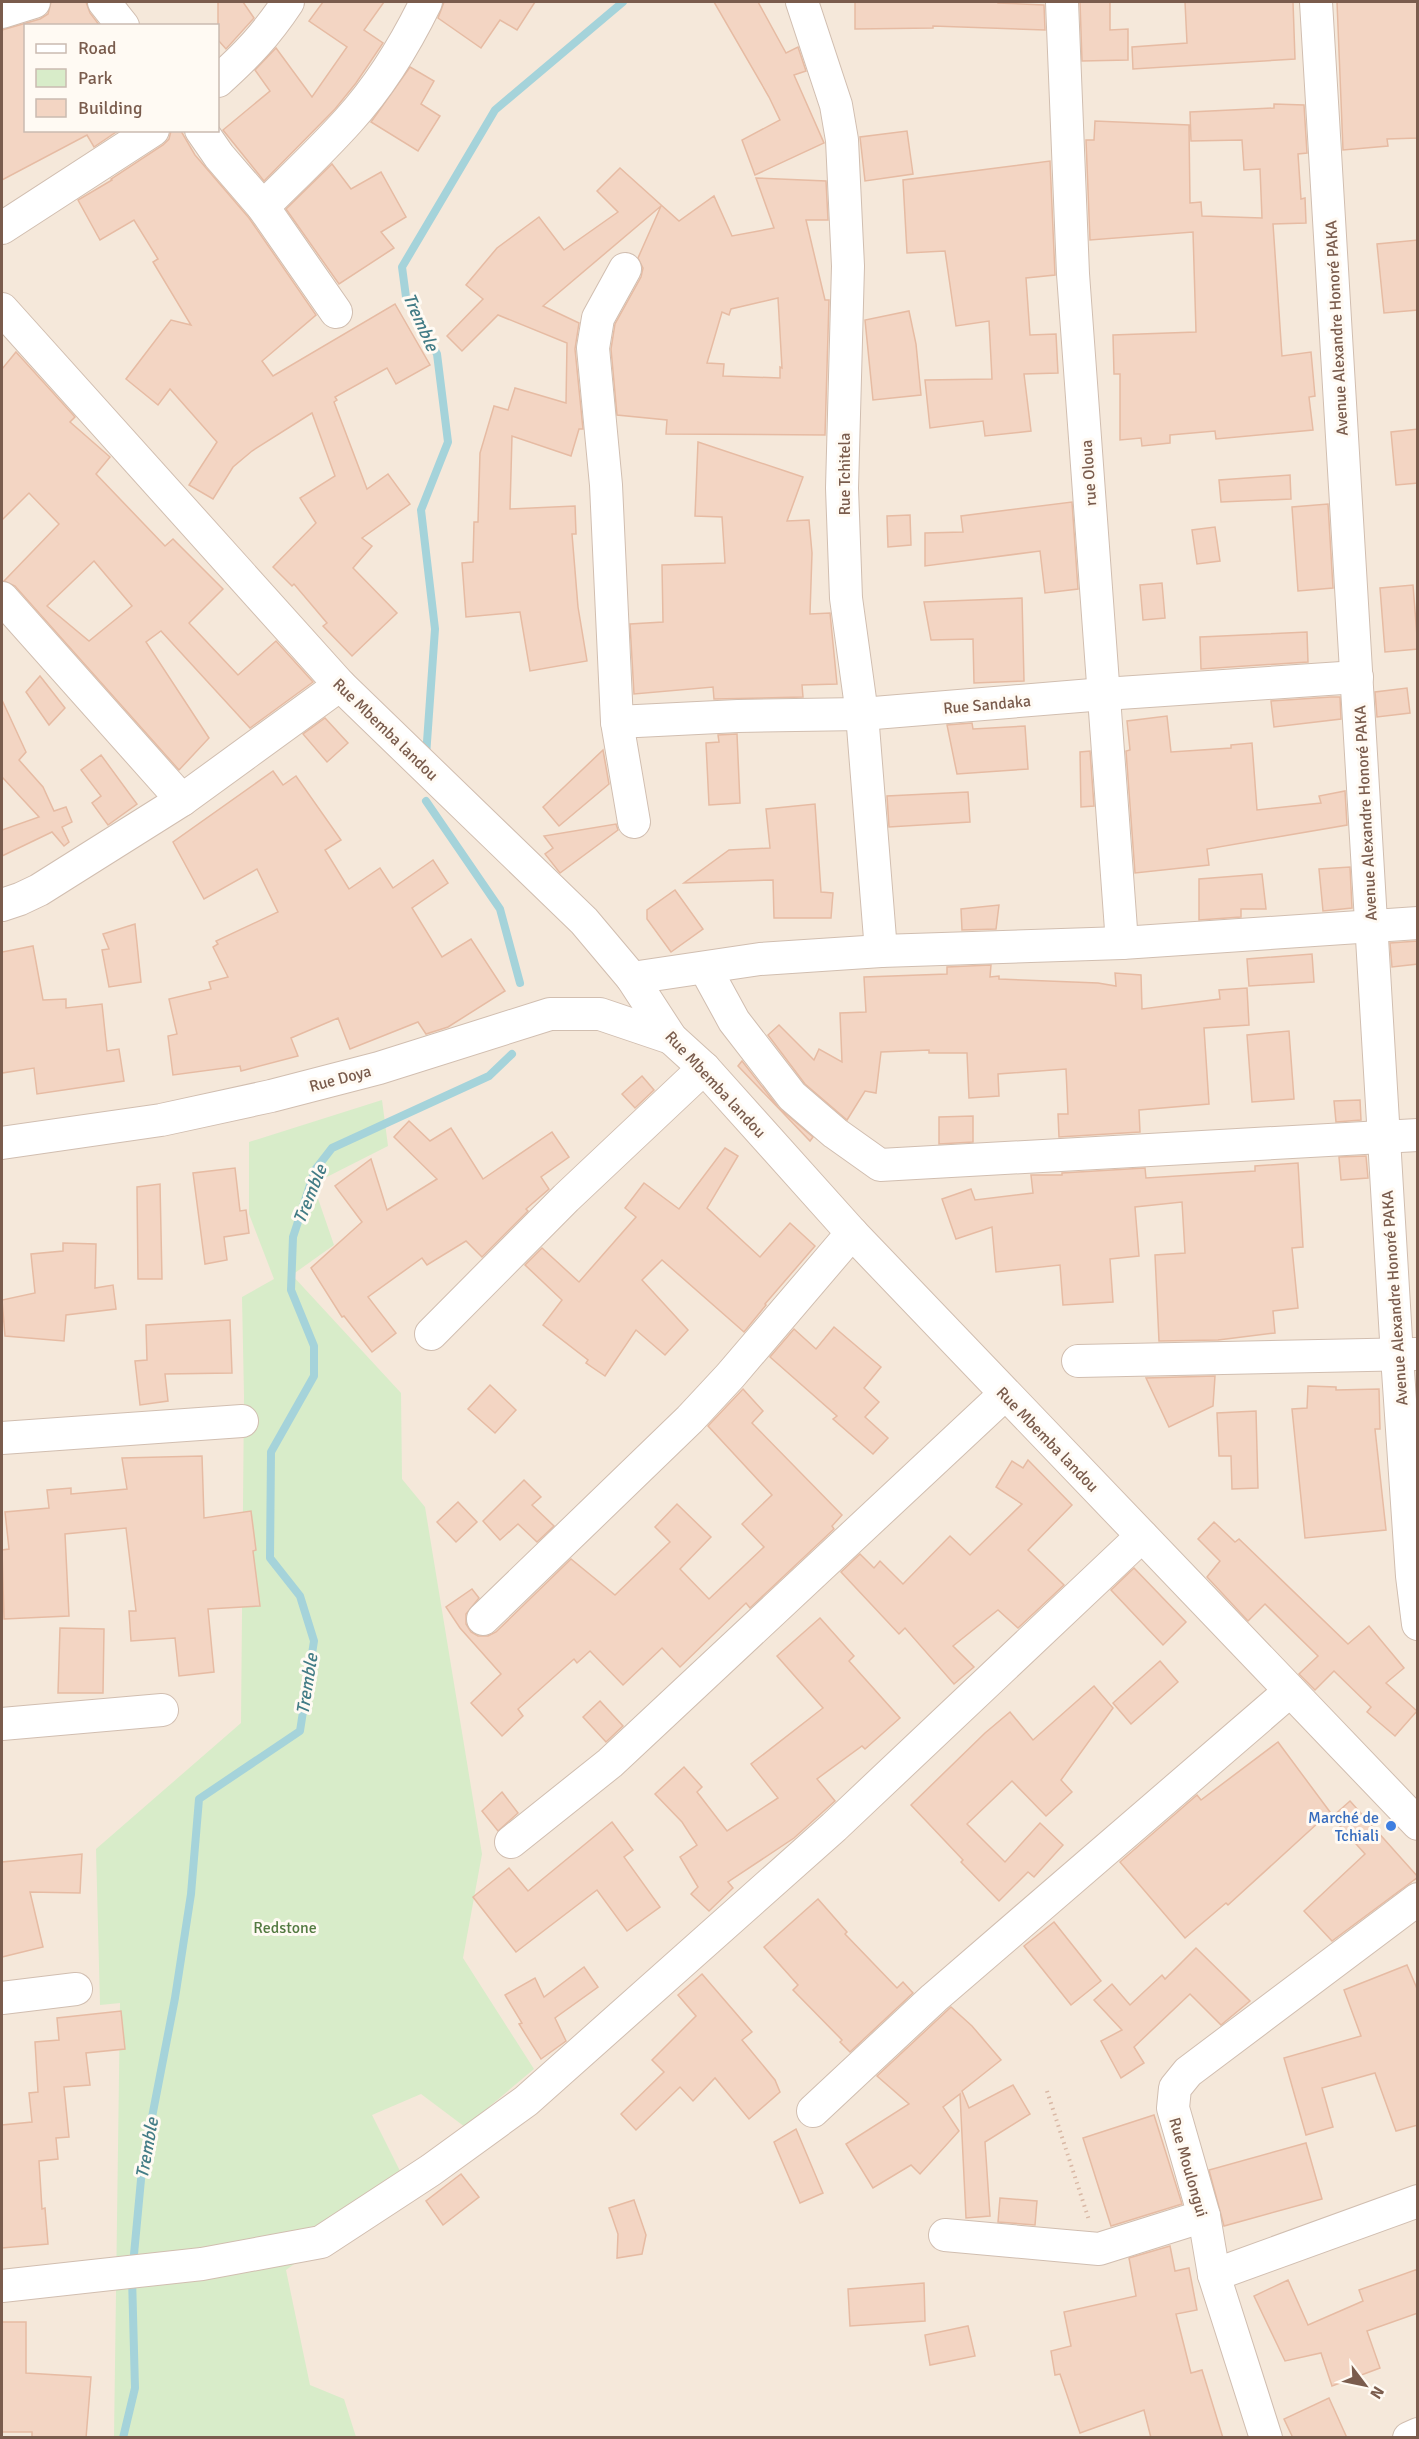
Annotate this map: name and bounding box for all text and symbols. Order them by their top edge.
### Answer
legend [24,24,219,132]
text: Road [78,37,117,59]
text: Park [78,67,113,89]
text: Building [78,97,142,119]
street label: Avenue Alexandre Honoré PAKA [1321,219,1353,436]
water label: Tremble [398,290,444,355]
street label: Rue Tchitela [835,433,855,515]
street label: rue Oloua [1077,439,1101,507]
street label: Rue Mbemba landou [328,674,442,785]
street label: Rue Sandaka [942,691,1032,719]
street label: Avenue Alexandre Honoré PAKA [1350,704,1382,921]
street label: Rue Mbemba landou [661,1027,770,1142]
street label: Rue Doya [307,1061,373,1097]
water label: Tremble [288,1161,332,1227]
street label: Avenue Alexandre Honoré PAKA [1377,1189,1413,1406]
street label: Rue Mbemba landou [992,1383,1103,1497]
water label: Tremble [291,1651,323,1716]
place label: Marché de Tchiali [1308,1808,1379,1846]
marker: Marché de Tchiali [1384,1819,1398,1833]
park label: Redstone [253,1918,317,1938]
water label: Tremble [131,2115,163,2180]
street label: Rue Moulongui [1164,2115,1212,2219]
north arrow [1335,2355,1395,2415]
text: N [1365,2382,1388,2402]

